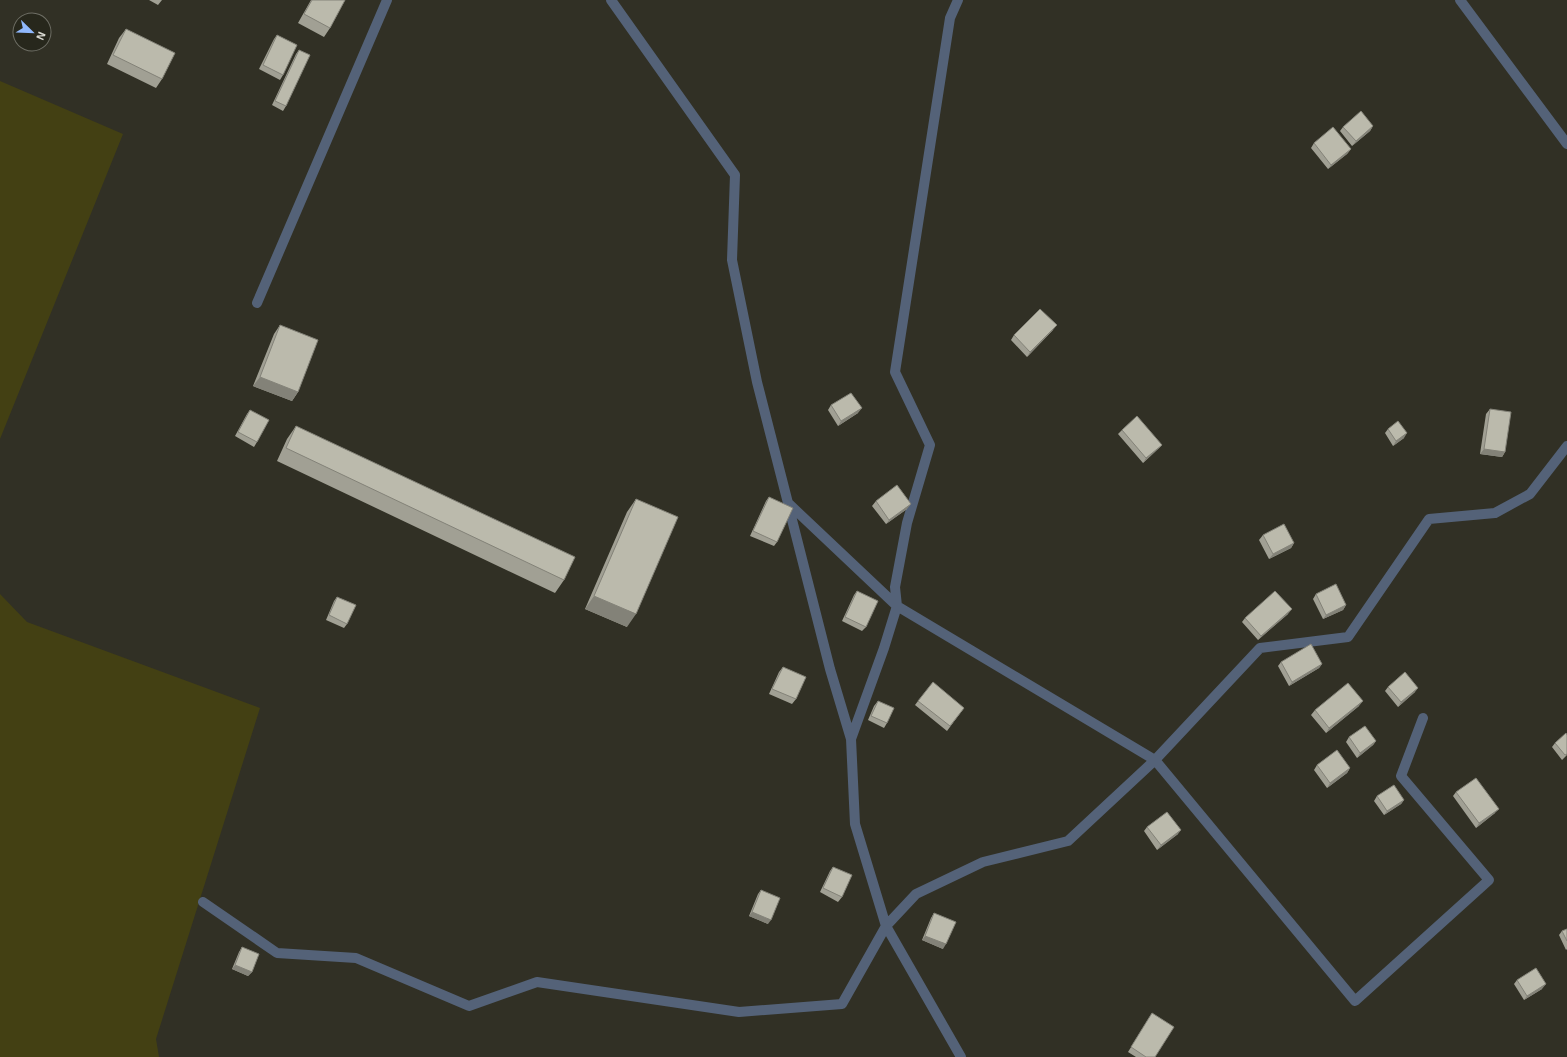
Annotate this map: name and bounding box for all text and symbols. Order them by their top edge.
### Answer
north arrow [12,12,52,52]
text: N [34,30,49,42]

